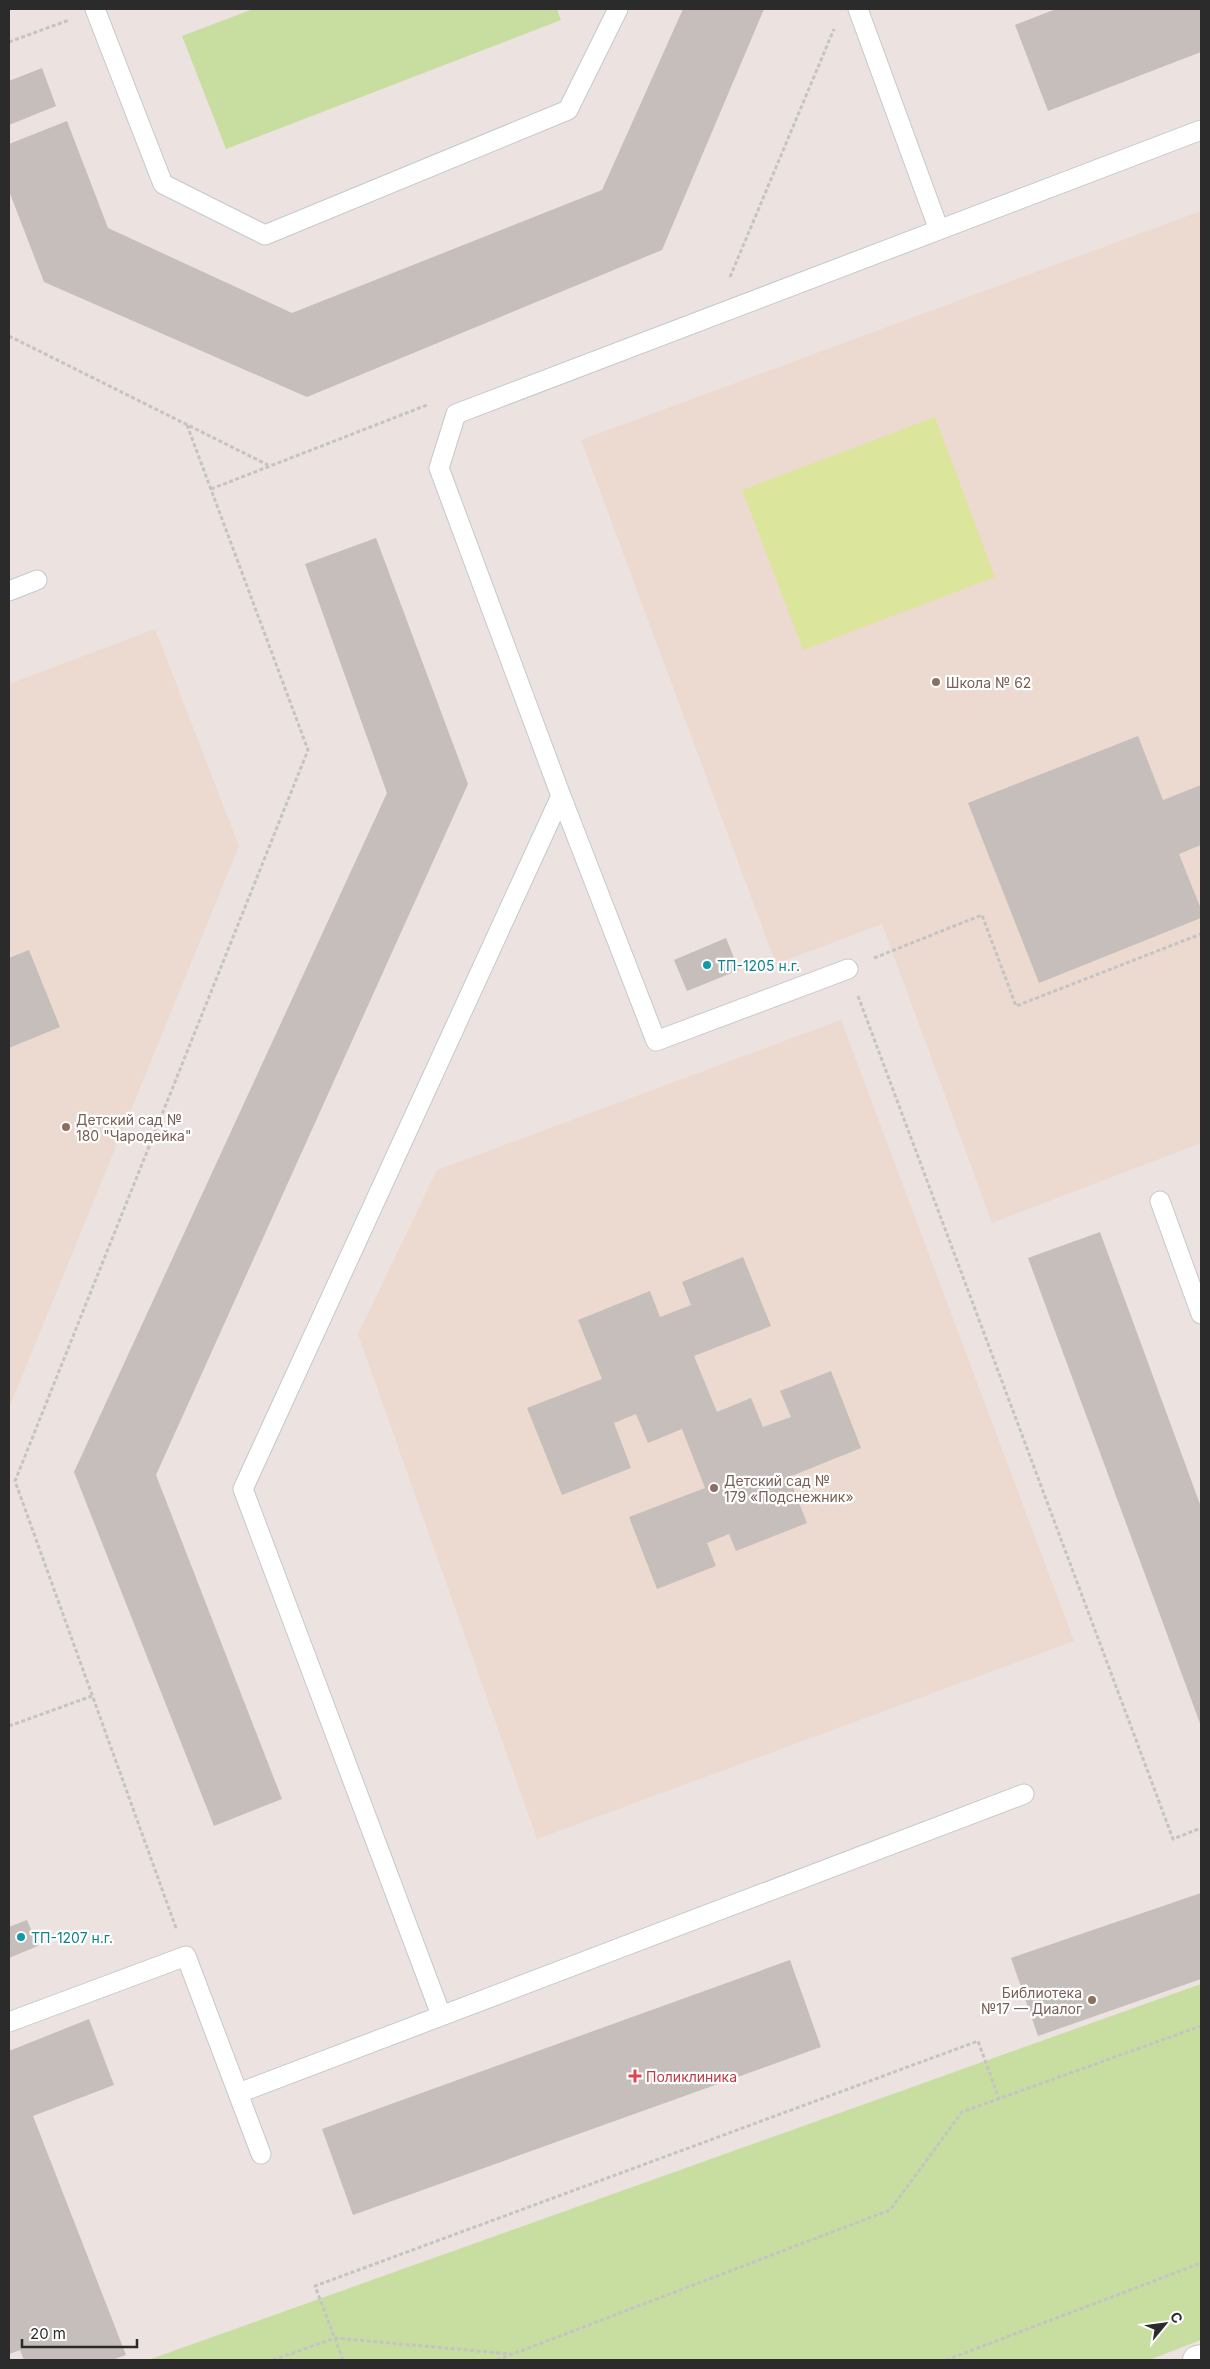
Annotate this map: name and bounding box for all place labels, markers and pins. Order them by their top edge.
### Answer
place label: Школа № 62 [946,674,1031,691]
marker: Школа № 62 [930,676,942,688]
place label: ТП-1205 н.г. [717,957,800,974]
marker: ТП-1205 н.г. [701,959,713,971]
place label: Детский сад № 180 "Чародейка" [76,1111,191,1144]
marker: Детский сад № 180 "Чародейка" [60,1121,72,1133]
place label: Детский сад № 179 «Подснежник» [724,1472,854,1505]
marker: Детский сад № 179 «Подснежник» [708,1482,720,1494]
place label: ТП-1207 н.г. [31,1929,113,1946]
marker: ТП-1207 н.г. [15,1931,27,1943]
place label: Библиотека №17 — Диалог [981,1984,1082,2017]
marker: Библиотека №17 — Диалог [1086,1994,1098,2006]
place label: Поликлиника [646,2068,737,2085]
marker: Поликлиника [628,2069,642,2083]

